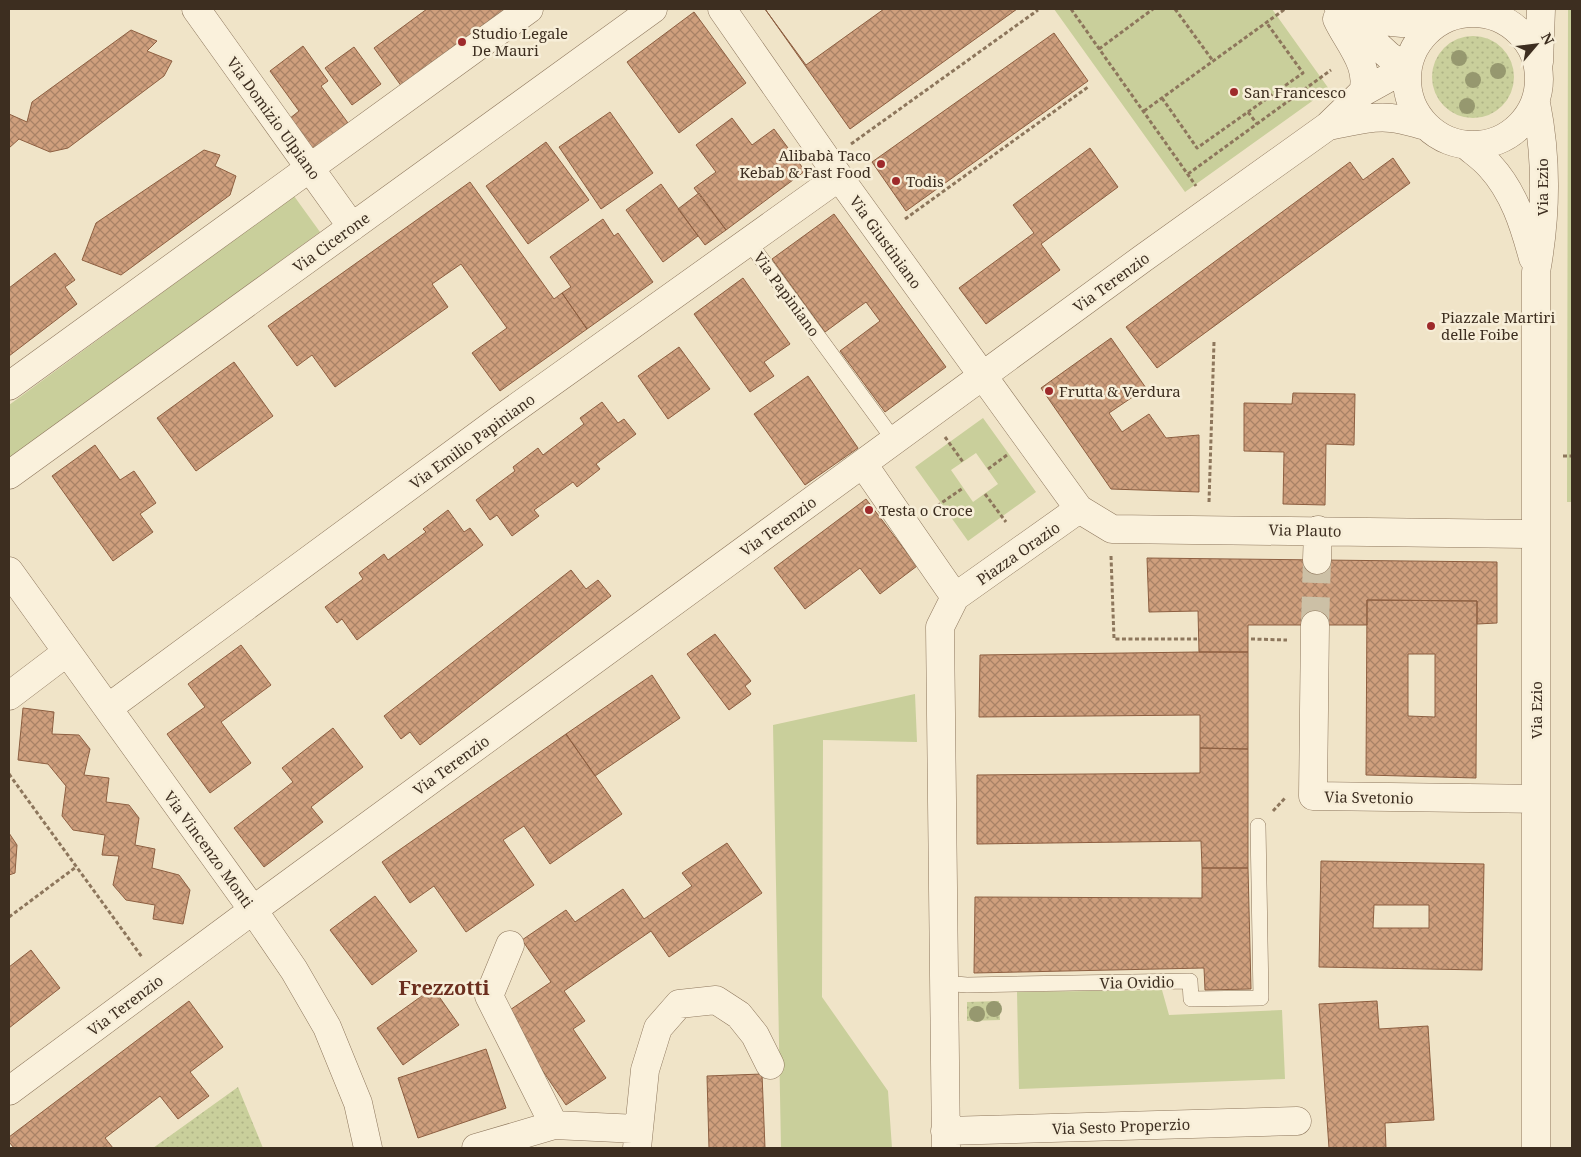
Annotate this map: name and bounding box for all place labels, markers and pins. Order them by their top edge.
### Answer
place label: Studio Legale De Mauri [472,23,568,60]
marker: Studio Legale De Mauri [456,36,468,48]
place label: San Francesco [1244,82,1346,102]
marker: San Francesco [1228,86,1240,98]
place label: Alibabà Taco Kebab & Fast Food [740,145,871,182]
marker: Alibabà Taco Kebab & Fast Food [875,158,887,170]
place label: Todis [906,171,944,191]
marker: Todis [890,175,902,187]
place label: Piazzale Martiri delle Foibe [1441,307,1555,344]
marker: Piazzale Martiri delle Foibe [1425,320,1437,332]
place label: Frutta & Verdura [1059,381,1181,401]
marker: Frutta & Verdura [1043,385,1055,397]
place label: Testa o Croce [879,500,973,520]
marker: Testa o Croce [863,504,875,516]

